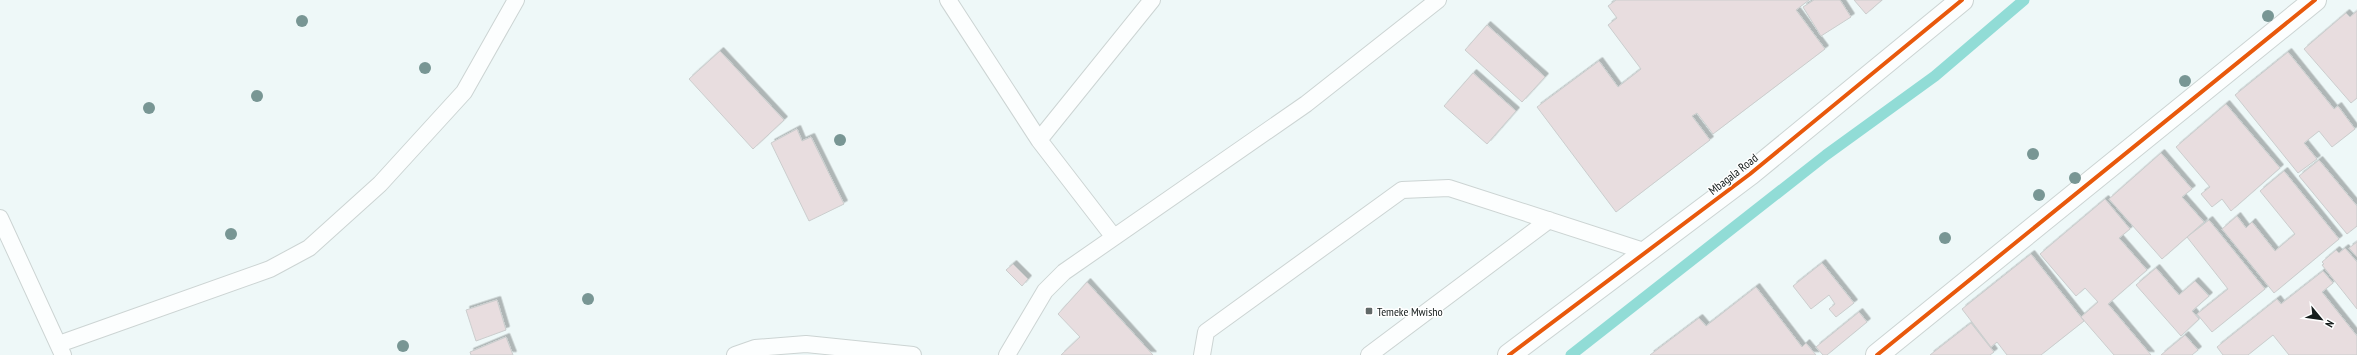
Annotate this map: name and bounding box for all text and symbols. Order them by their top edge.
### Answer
street label: Mbagala Road [1705,150,1761,198]
north arrow [2301,299,2341,339]
place label: Temeke Mwisho [1377,304,1443,319]
marker: Temeke Mwisho [1364,306,1374,316]
text: N [2322,318,2337,330]

